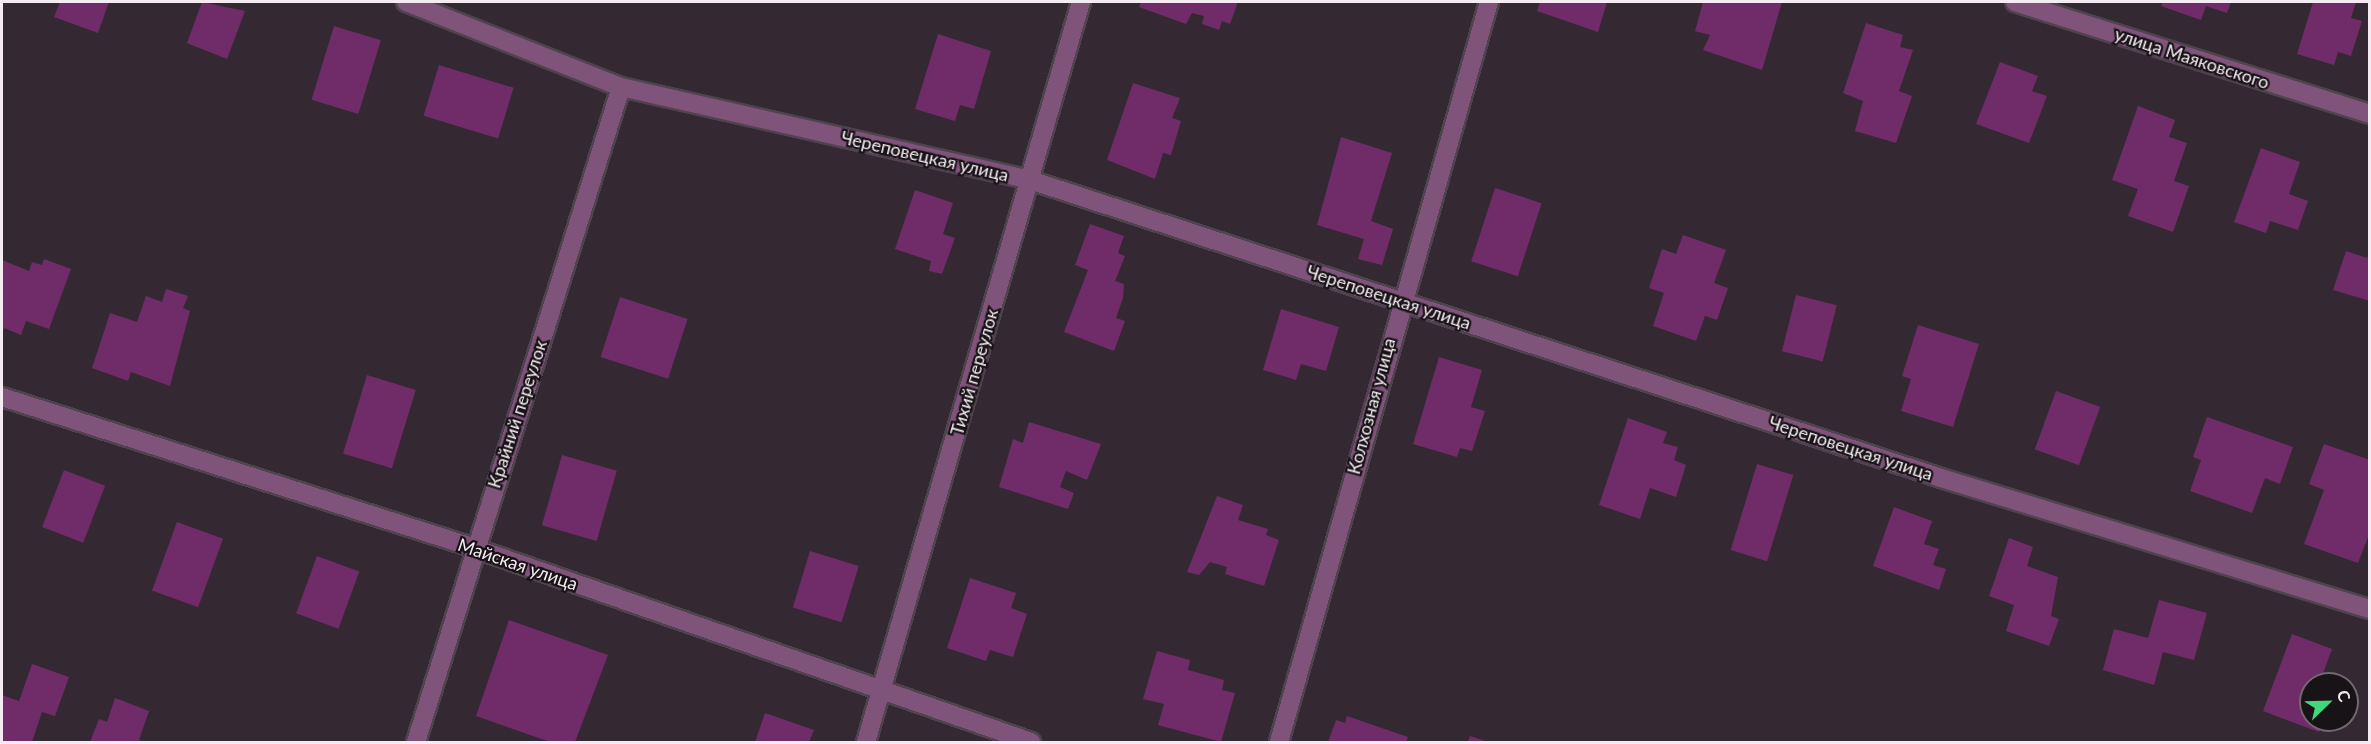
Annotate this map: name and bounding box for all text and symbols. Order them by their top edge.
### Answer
street label: улица Маяковского [2112,23,2272,93]
street label: Череповецкая улица [839,126,1011,186]
street label: Череповецкая улица [1304,260,1474,334]
street label: Тихий переулок [946,306,1002,438]
street label: Колхозная улица [1342,335,1400,477]
street label: Крайний переулок [483,337,551,491]
street label: Череповецкая улица [1766,411,1936,485]
street label: Майская улица [455,533,581,595]
north arrow [2299,672,2359,732]
text: С [2333,687,2355,704]

